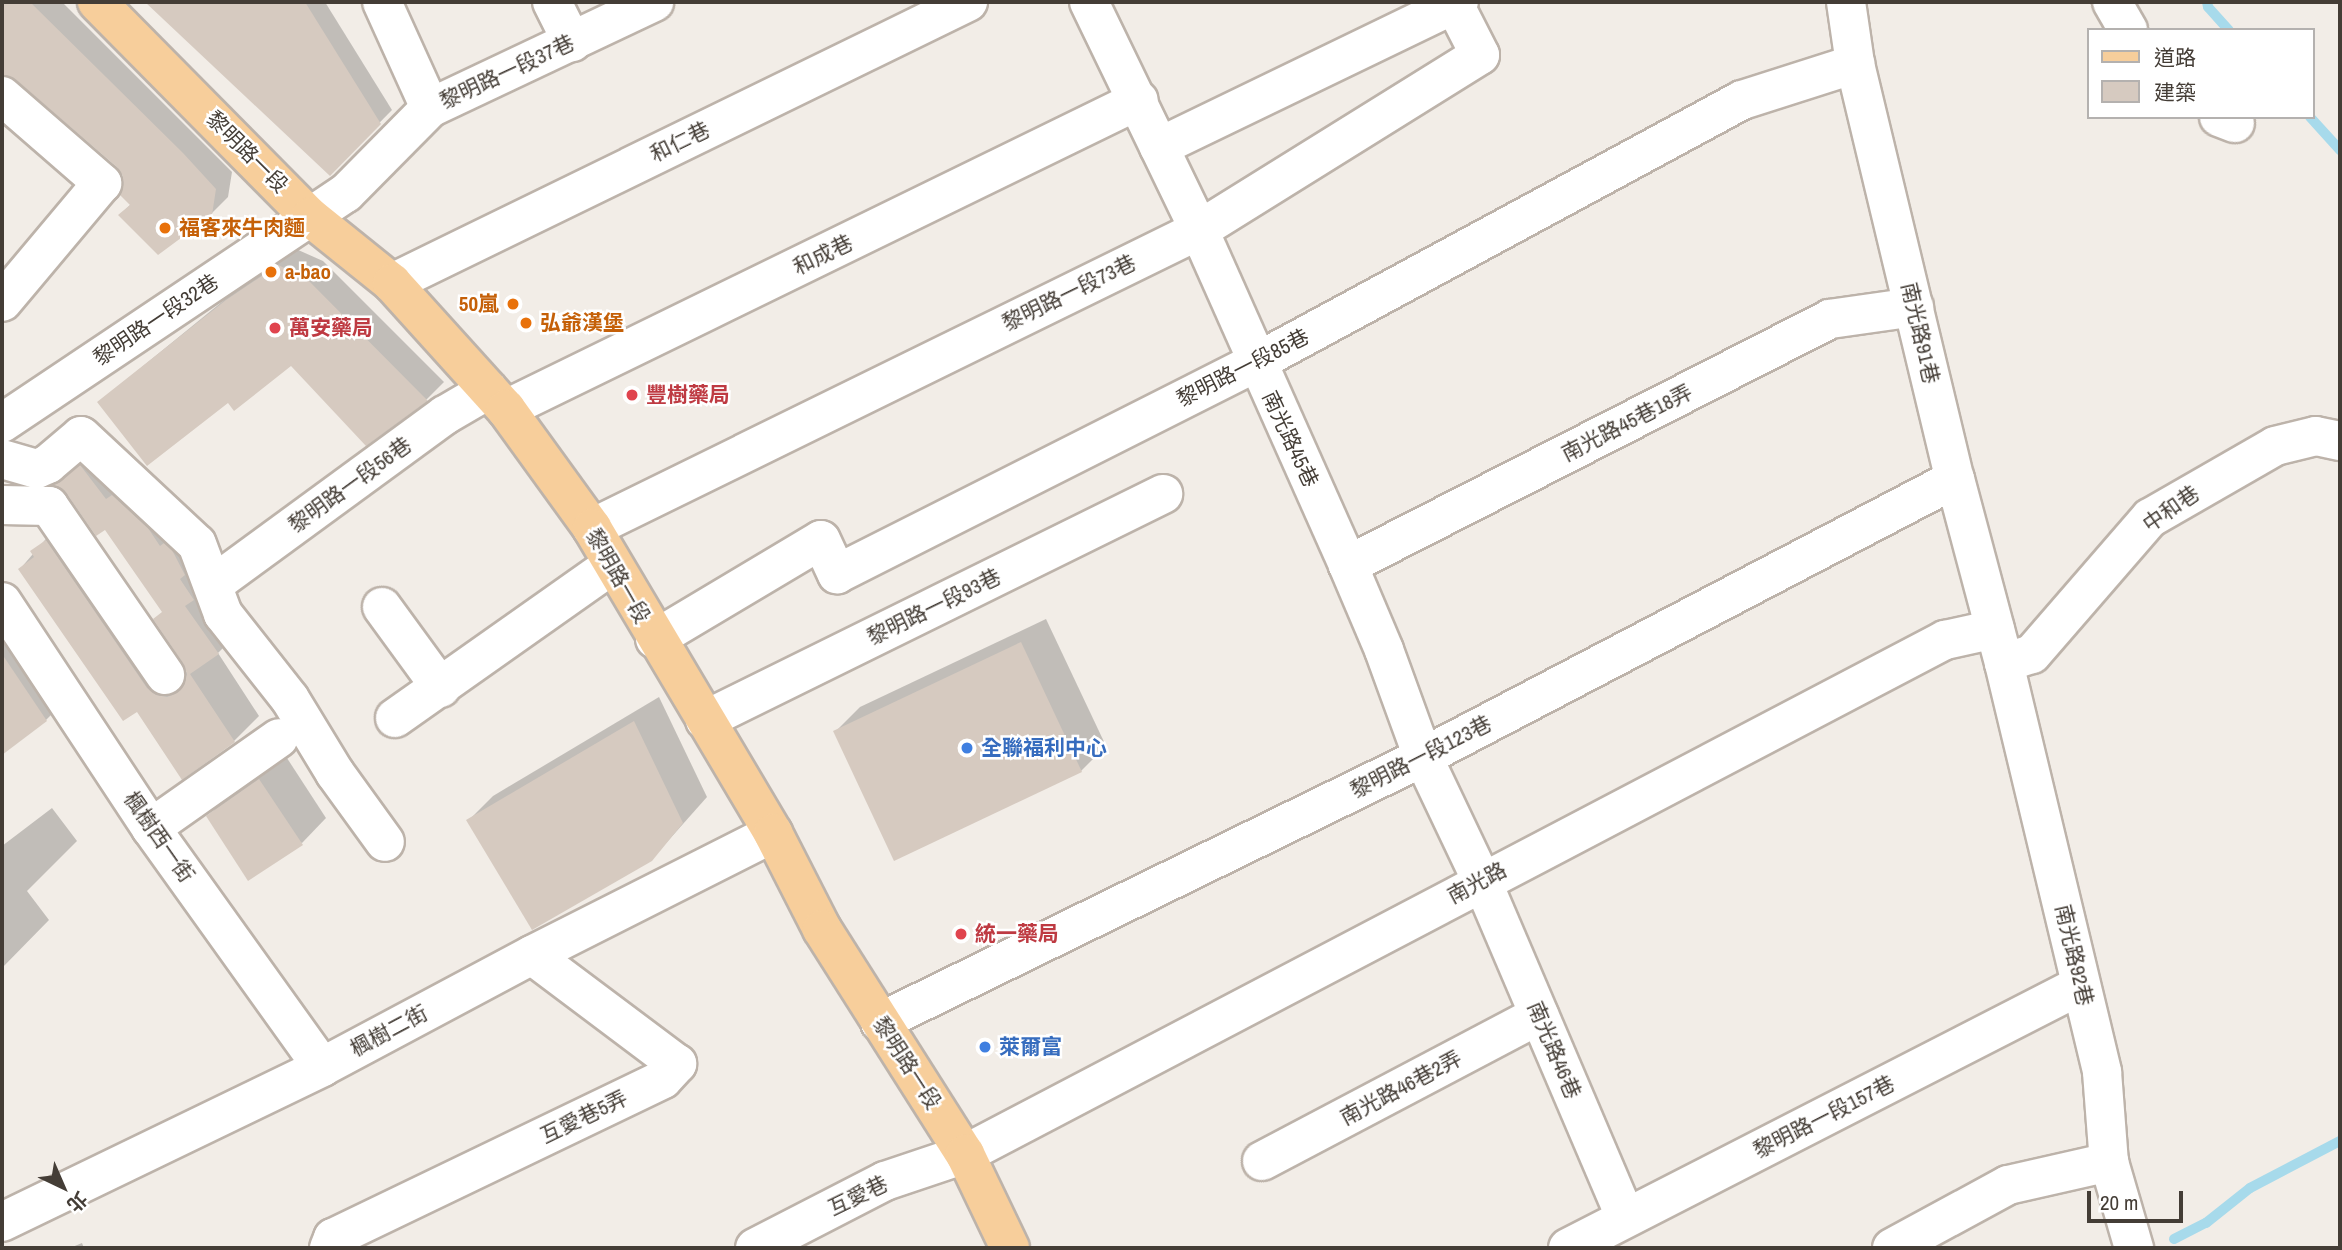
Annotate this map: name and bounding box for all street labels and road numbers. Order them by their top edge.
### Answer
street label: 黎明路一段37巷 [436,30,578,114]
street label: 黎明路一段 [201,106,293,198]
street label: 和仁巷 [646,117,714,167]
street label: 和成巷 [789,230,857,280]
street label: 黎明路一段73巷 [998,250,1140,336]
street label: 黎明路一段32巷 [89,269,223,371]
street label: 南光路91巷 [1896,280,1944,386]
street label: 黎明路一段85巷 [1173,324,1313,412]
street label: 南光路45巷18弄 [1557,379,1697,467]
street label: 南光路45巷 [1257,387,1323,491]
street label: 黎明路一段56巷 [284,432,416,538]
street label: 中和巷 [2138,481,2204,537]
street label: 黎明路一段 [581,524,655,628]
street label: 黎明路一段93巷 [863,564,1005,650]
street label: 黎明路一段123巷 [1346,711,1496,803]
street label: 楓樹西一街 [119,787,199,887]
street label: 南光路 [1443,857,1511,909]
street label: 南光路92巷 [2050,902,2098,1008]
street label: 南光路46巷 [1522,998,1586,1102]
street label: 楓樹二街 [346,1000,432,1062]
street label: 黎明路一段 [868,1012,946,1114]
street label: 南光路46巷2弄 [1336,1045,1466,1131]
street label: 黎明路一段157巷 [1749,1071,1899,1163]
street label: 互愛巷5弄 [536,1085,632,1149]
street label: 互愛巷 [824,1171,892,1221]

